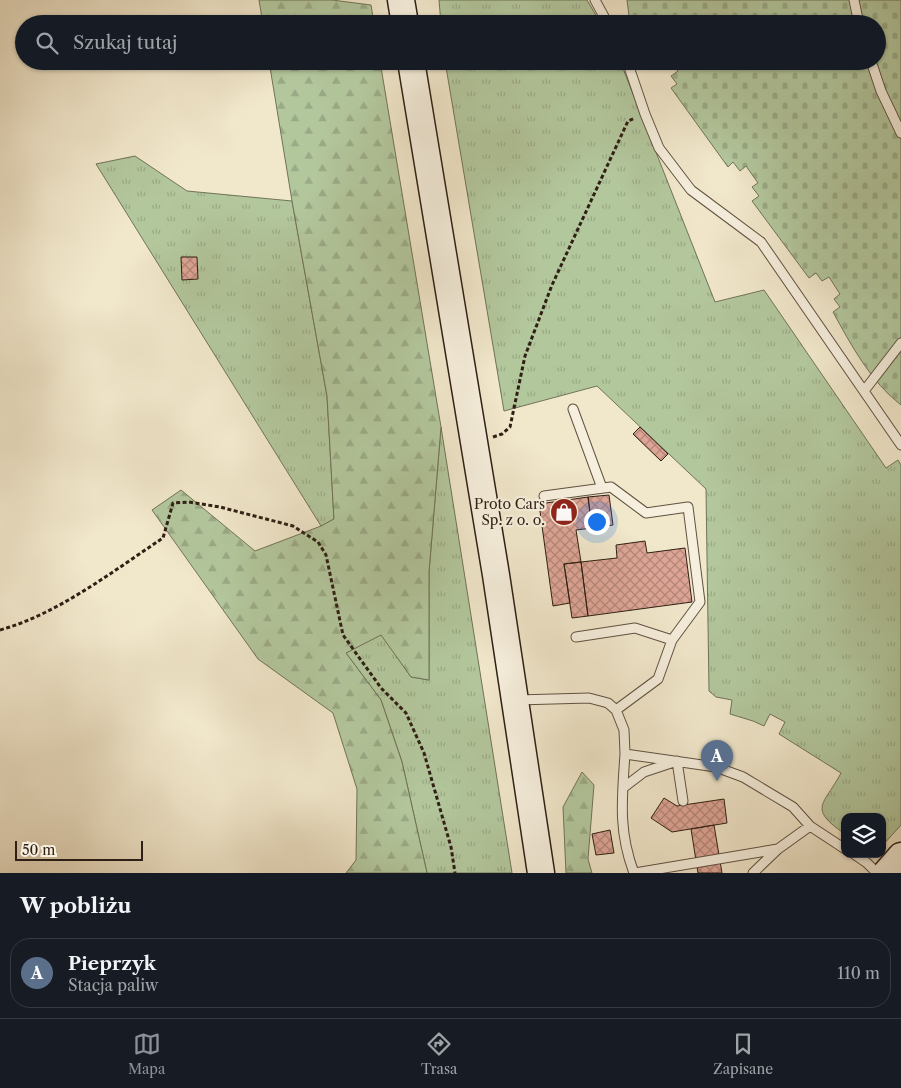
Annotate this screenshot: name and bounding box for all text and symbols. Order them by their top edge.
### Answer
search box [15,15,886,70]
icon: search [33,29,61,57]
text: Szukaj tutaj [73,31,177,54]
place label: Proto Cars Sp. z o. o. [474,495,545,529]
shop icon: Proto Cars Sp. z o. o. [549,497,579,527]
your location [584,509,610,535]
pin: A [701,740,733,781]
map controls [841,813,886,858]
button: layers [841,813,886,858]
scale bar [15,838,142,861]
text: 50 m [22,841,55,859]
text: W pobliżu [20,893,131,918]
text: Pieprzyk [68,952,156,975]
text: A [31,963,43,983]
text: 110 m [837,963,880,983]
text: Stacja paliw [68,975,158,995]
tab: Mapa [128,1030,165,1078]
tab: Trasa [421,1030,457,1078]
tab: Zapisane [713,1030,773,1078]

